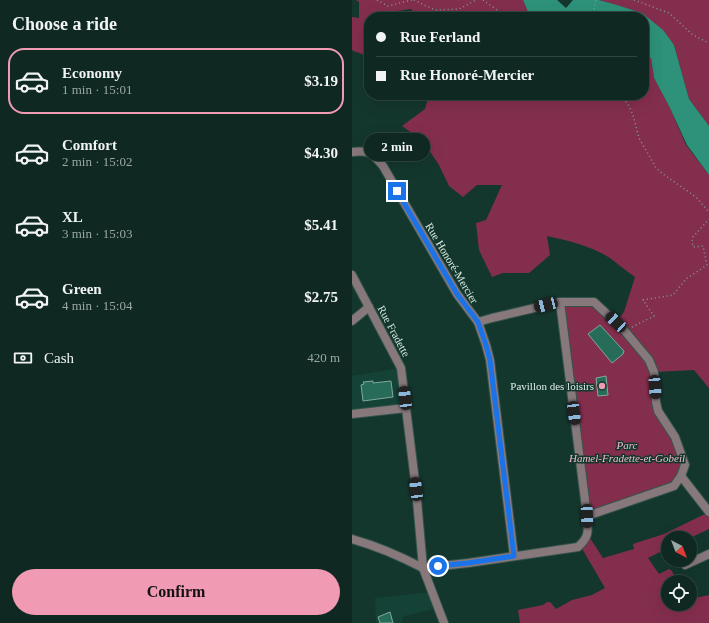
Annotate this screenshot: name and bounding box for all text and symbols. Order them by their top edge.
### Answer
text: Choose a ride [12,14,117,34]
text: Rue Ferland [400,29,480,45]
icon: car [14,63,50,99]
text: Economy [62,65,122,81]
text: Rue Honoré-Mercier [400,67,534,83]
text: $3.19 [304,73,338,89]
text: 1 min · 15:01 [62,82,132,97]
callout: 2 min [364,133,430,161]
icon: car [14,135,50,171]
text: Comfort [62,137,117,153]
text: 2 min [381,139,413,154]
text: $4.30 [304,145,338,161]
text: 2 min · 15:02 [62,154,132,169]
route end [388,182,406,200]
icon: car [14,207,50,243]
text: XL [62,209,83,225]
text: $5.41 [304,217,338,233]
street label: Rue Honoré-Mercier [423,221,481,306]
text: 3 min · 15:03 [62,226,132,241]
icon: car [14,279,50,315]
text: Green [62,281,102,297]
text: $2.75 [304,289,338,305]
car [533,296,559,314]
text: 4 min · 15:04 [62,298,132,313]
street label: Rue Fradette [375,303,413,359]
car [603,309,629,335]
icon: cash [12,347,34,369]
text: Cash [44,350,74,366]
text: 420 m [307,350,340,365]
car [648,375,662,399]
place label: Pavillon des loisirs [510,380,594,392]
marker: Pavillon des loisirs [597,381,607,391]
car [398,385,412,411]
car [567,400,581,426]
park label: Parc Hamel-Fradette-et-Gobeil [568,439,685,464]
car [409,476,423,502]
car [581,504,593,528]
north arrow [661,531,697,567]
map controls [661,531,697,611]
route start [429,557,447,575]
button: Confirm [12,569,340,615]
button: locate [661,575,697,611]

